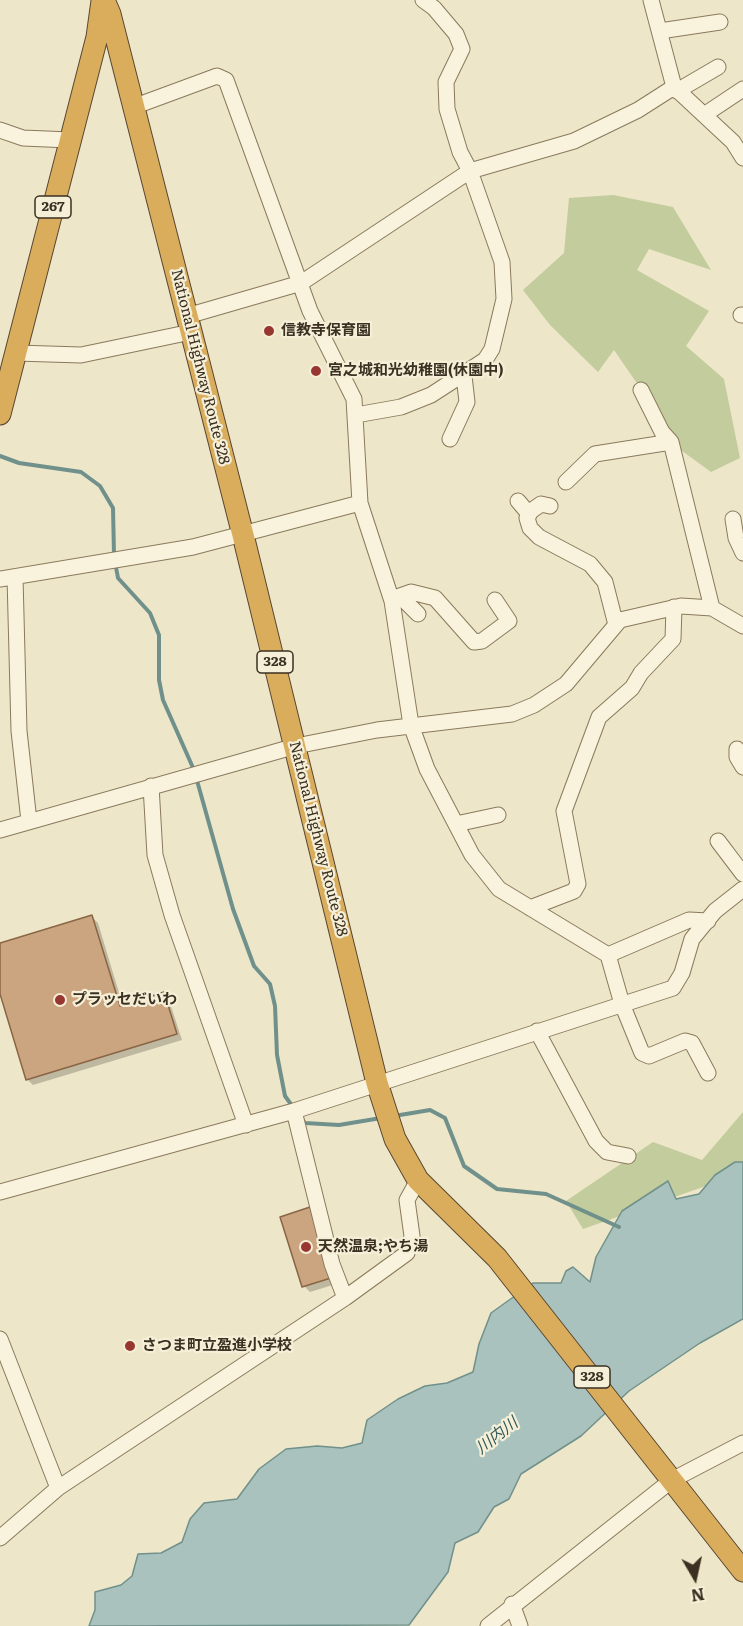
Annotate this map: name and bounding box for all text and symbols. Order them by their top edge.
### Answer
road number: 267 [35,196,71,218]
street label: National Highway Route 328 [167,268,233,466]
place label: 信教寺保育園 [281,322,371,340]
marker: 信教寺保育園 [262,324,276,338]
place label: 宮之城和光幼稚園(休園中) [328,362,504,380]
marker: 宮之城和光幼稚園(休園中) [309,364,323,378]
road number: 328 [257,651,293,673]
street label: National Highway Route 328 [285,740,351,938]
place label: プラッセだいわ [72,991,177,1009]
marker: プラッセだいわ [53,993,67,1007]
place label: 天然温泉;やち湯 [318,1238,428,1256]
marker: 天然温泉;やち湯 [299,1240,313,1254]
place label: さつま町立盈進小学校 [142,1337,292,1355]
marker: さつま町立盈進小学校 [123,1339,137,1353]
road number: 328 [574,1366,610,1388]
water label: 川内川 [472,1414,522,1458]
north arrow [665,1548,725,1608]
text: N [689,1583,706,1609]

